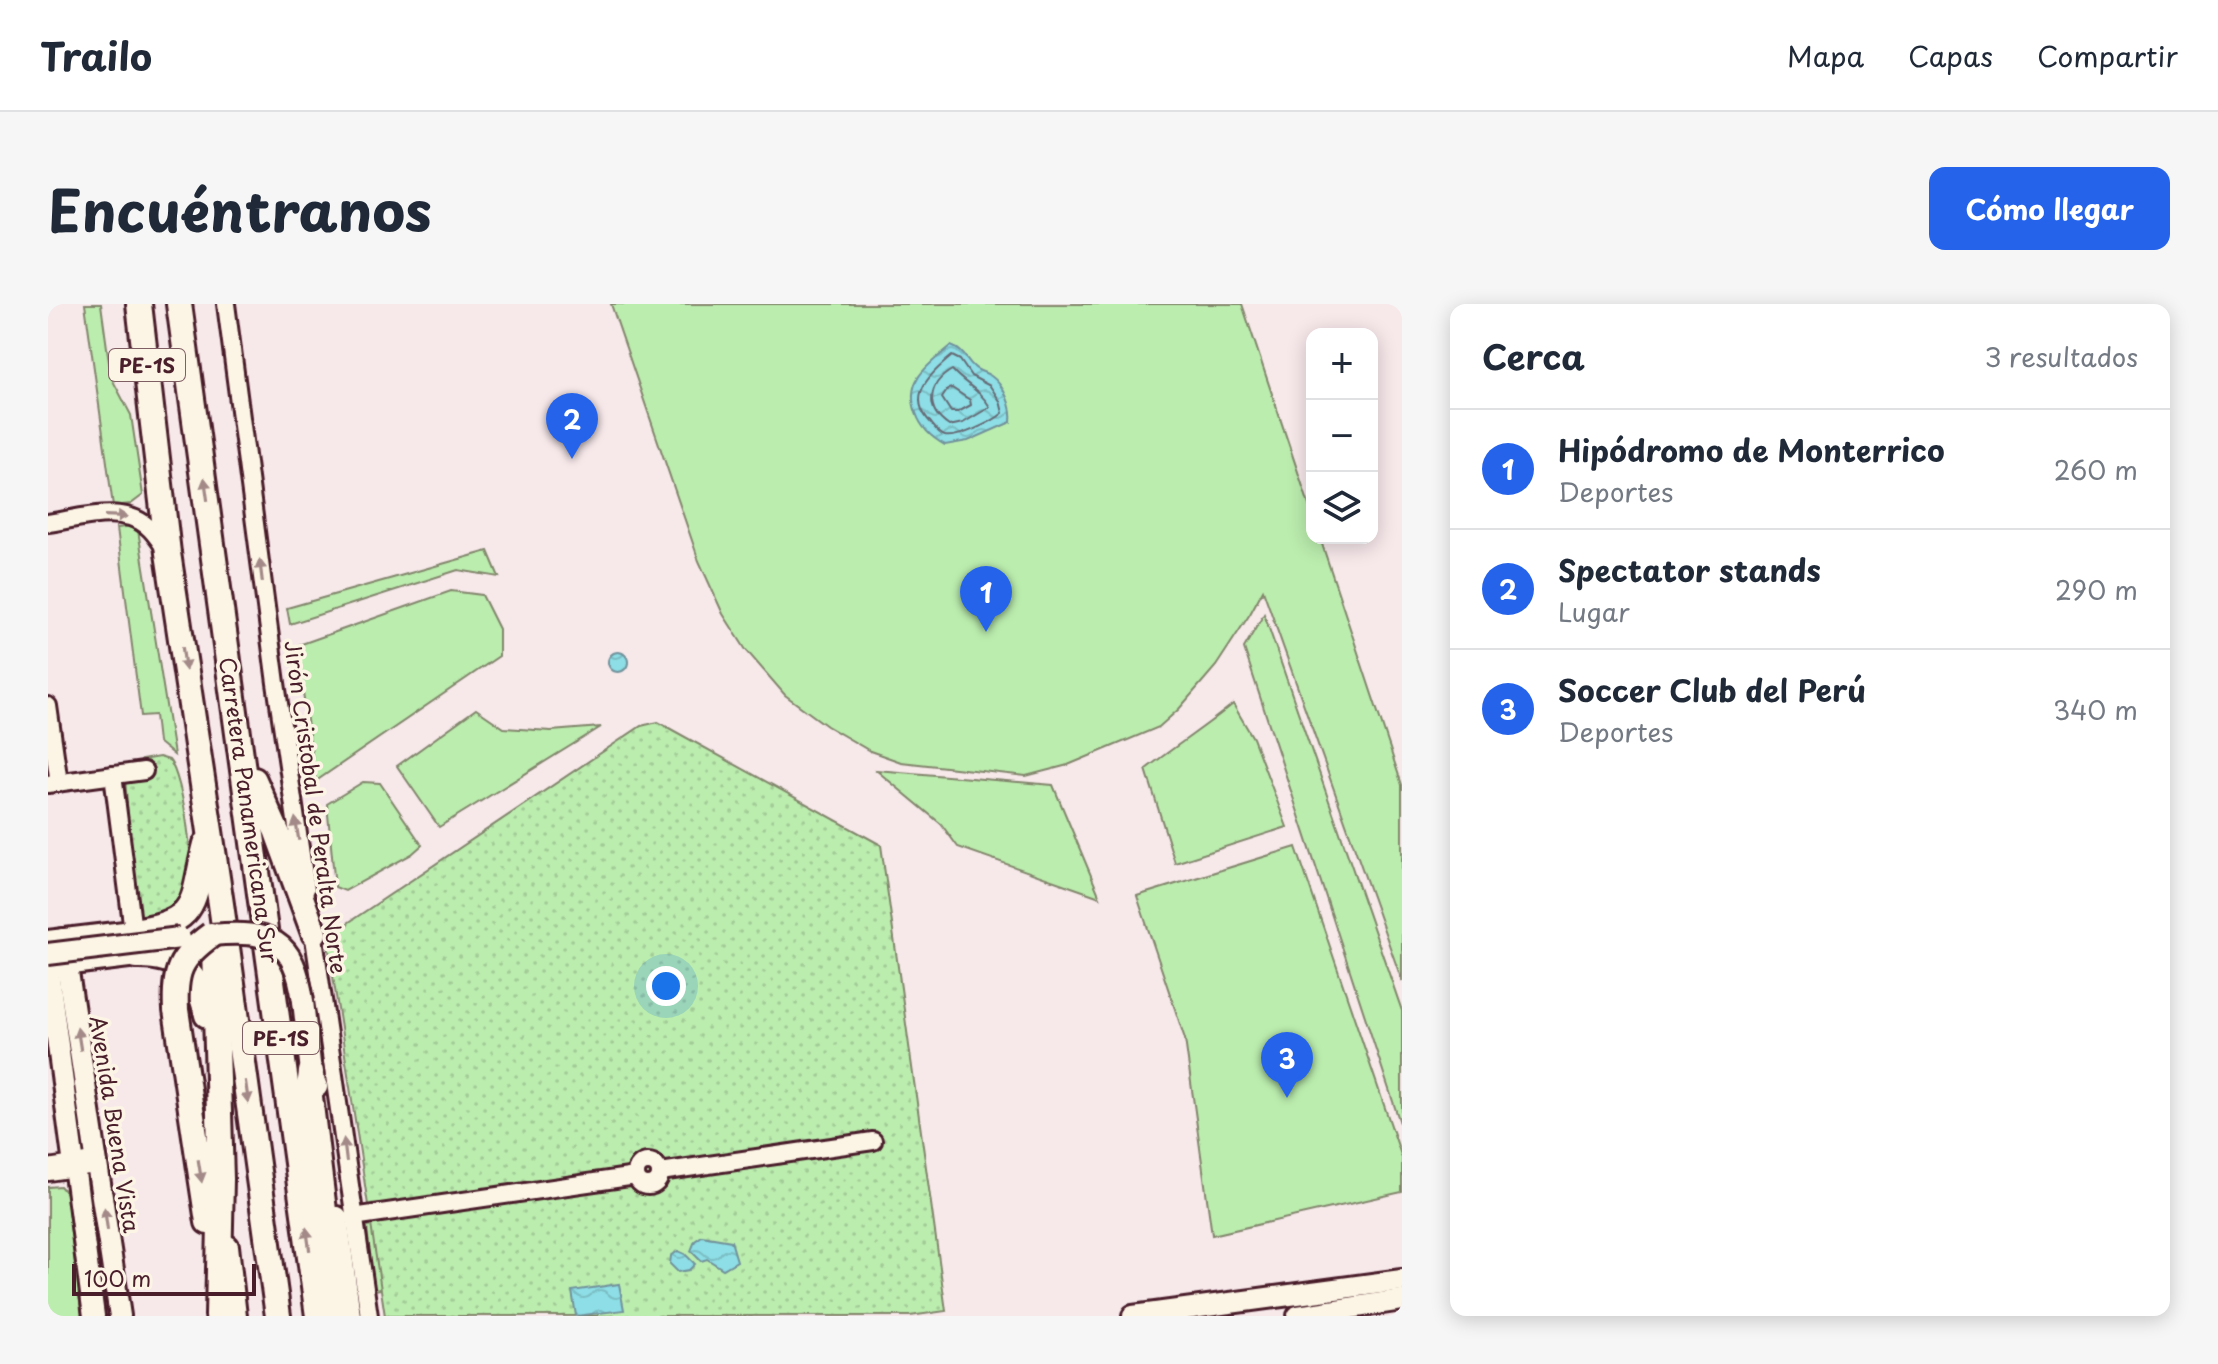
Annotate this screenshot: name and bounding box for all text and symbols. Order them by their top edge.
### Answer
text: Trailo [40,27,152,84]
text: Mapa [1787,34,1864,77]
text: Capas [1908,34,1993,77]
text: Compartir [2037,34,2178,77]
text: Encuéntranos [48,166,432,251]
button: Cómo llegar [1929,167,2170,250]
map controls [1306,328,1378,544]
button: + [1306,328,1378,400]
text: Cerca [1482,330,1585,382]
text: 3 resultados [1984,337,2138,376]
road number: PE-1S [109,349,185,381]
pin: 2 [546,393,598,459]
button: − [1306,400,1378,472]
text: Hipódromo de Monterrico [1558,427,1945,472]
text: 1 [1502,450,1514,489]
text: 260 m [2054,450,2138,489]
button: layers [1306,472,1378,544]
text: Deportes [1558,472,1673,511]
one-way arrow [199,476,212,501]
one-way arrow [103,510,129,523]
text: Spectator stands [1558,547,1821,592]
one-way arrow [254,558,267,583]
pin: 1 [960,566,1012,632]
text: 2 [1499,570,1517,609]
text: 290 m [2055,570,2138,609]
text: Lugar [1558,592,1630,631]
street label: Jirón Cristobal de Peralta Norte [277,638,357,976]
one-way arrow [178,647,191,672]
street label: Carretera Panamericana Sur [212,655,288,966]
text: Soccer Club del Perú [1558,667,1866,712]
text: 3 [1499,690,1517,729]
text: 340 m [2053,690,2138,729]
text: Deportes [1558,712,1673,751]
one-way arrow [291,816,303,841]
your location [646,966,686,1006]
street label: Avenida Buena Vista [83,1013,150,1235]
road number: PE-1S [243,1022,319,1054]
one-way arrow [72,1027,85,1052]
pin: 3 [1261,1032,1313,1098]
one-way arrow [241,1080,254,1105]
one-way arrow [338,1137,351,1162]
one-way arrow [194,1158,207,1183]
one-way arrow [99,1206,112,1231]
one-way arrow [301,1226,314,1251]
scale bar [72,1260,256,1296]
text: 100 m [84,1261,151,1294]

